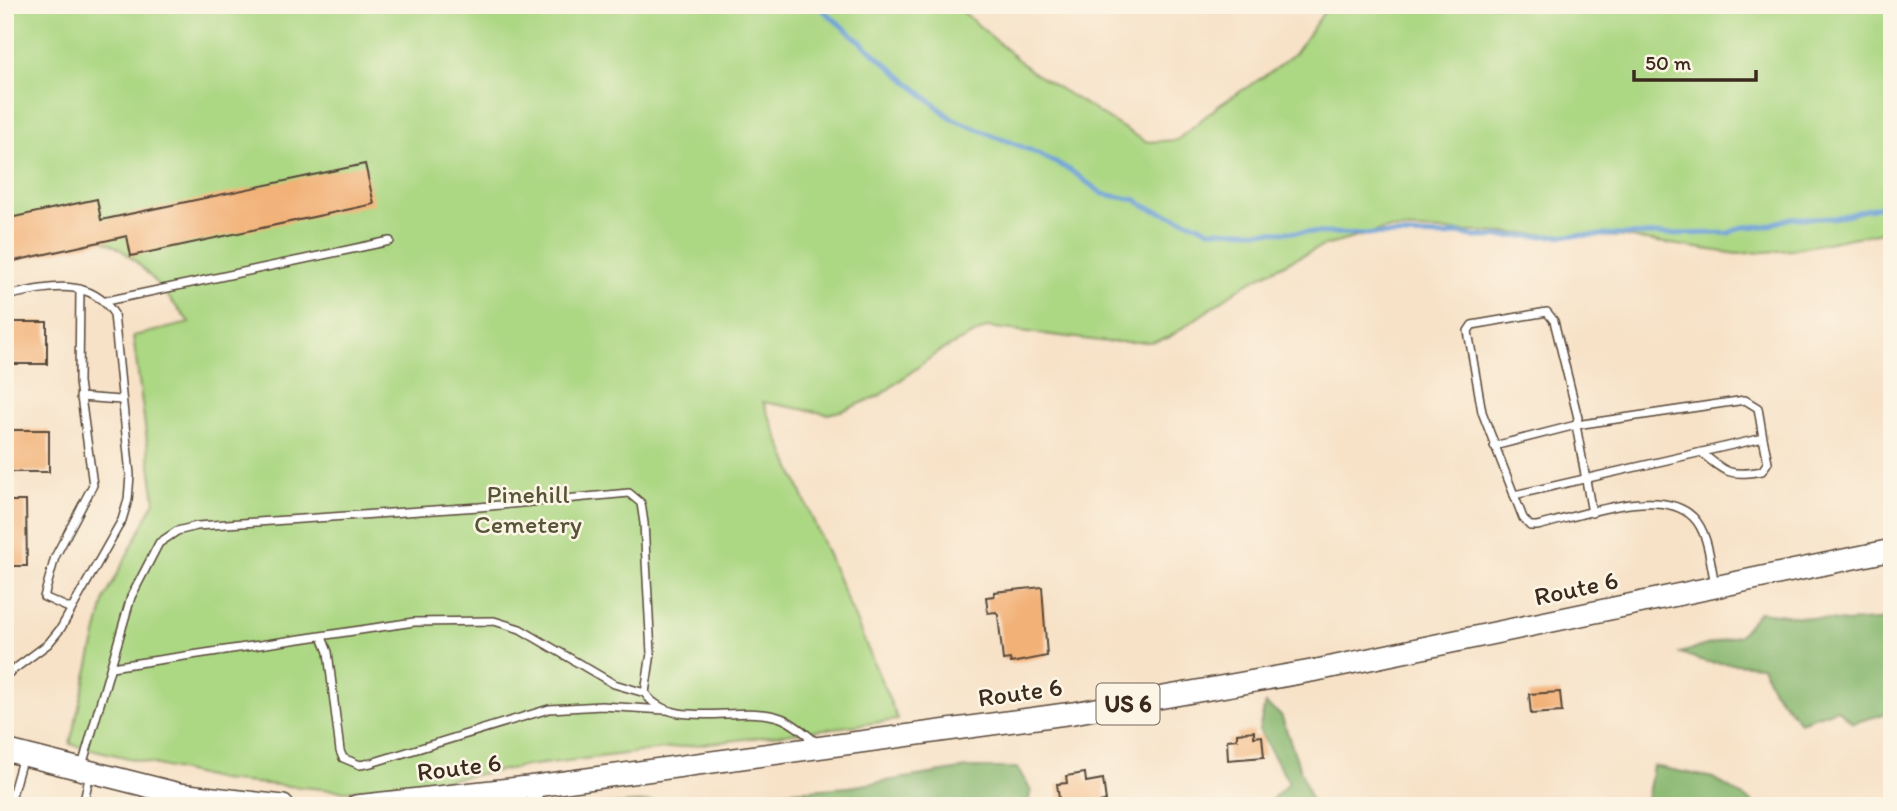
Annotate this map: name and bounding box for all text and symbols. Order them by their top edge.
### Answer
scale bar [1634,38,1757,82]
text: 50 m [1645,50,1692,75]
park label: Pinehill Cemetery [474,478,582,540]
street label: Route 6 [1531,564,1621,612]
street label: Route 6 [976,670,1064,714]
road number: US 6 [1096,684,1160,724]
street label: Route 6 [415,746,503,788]

